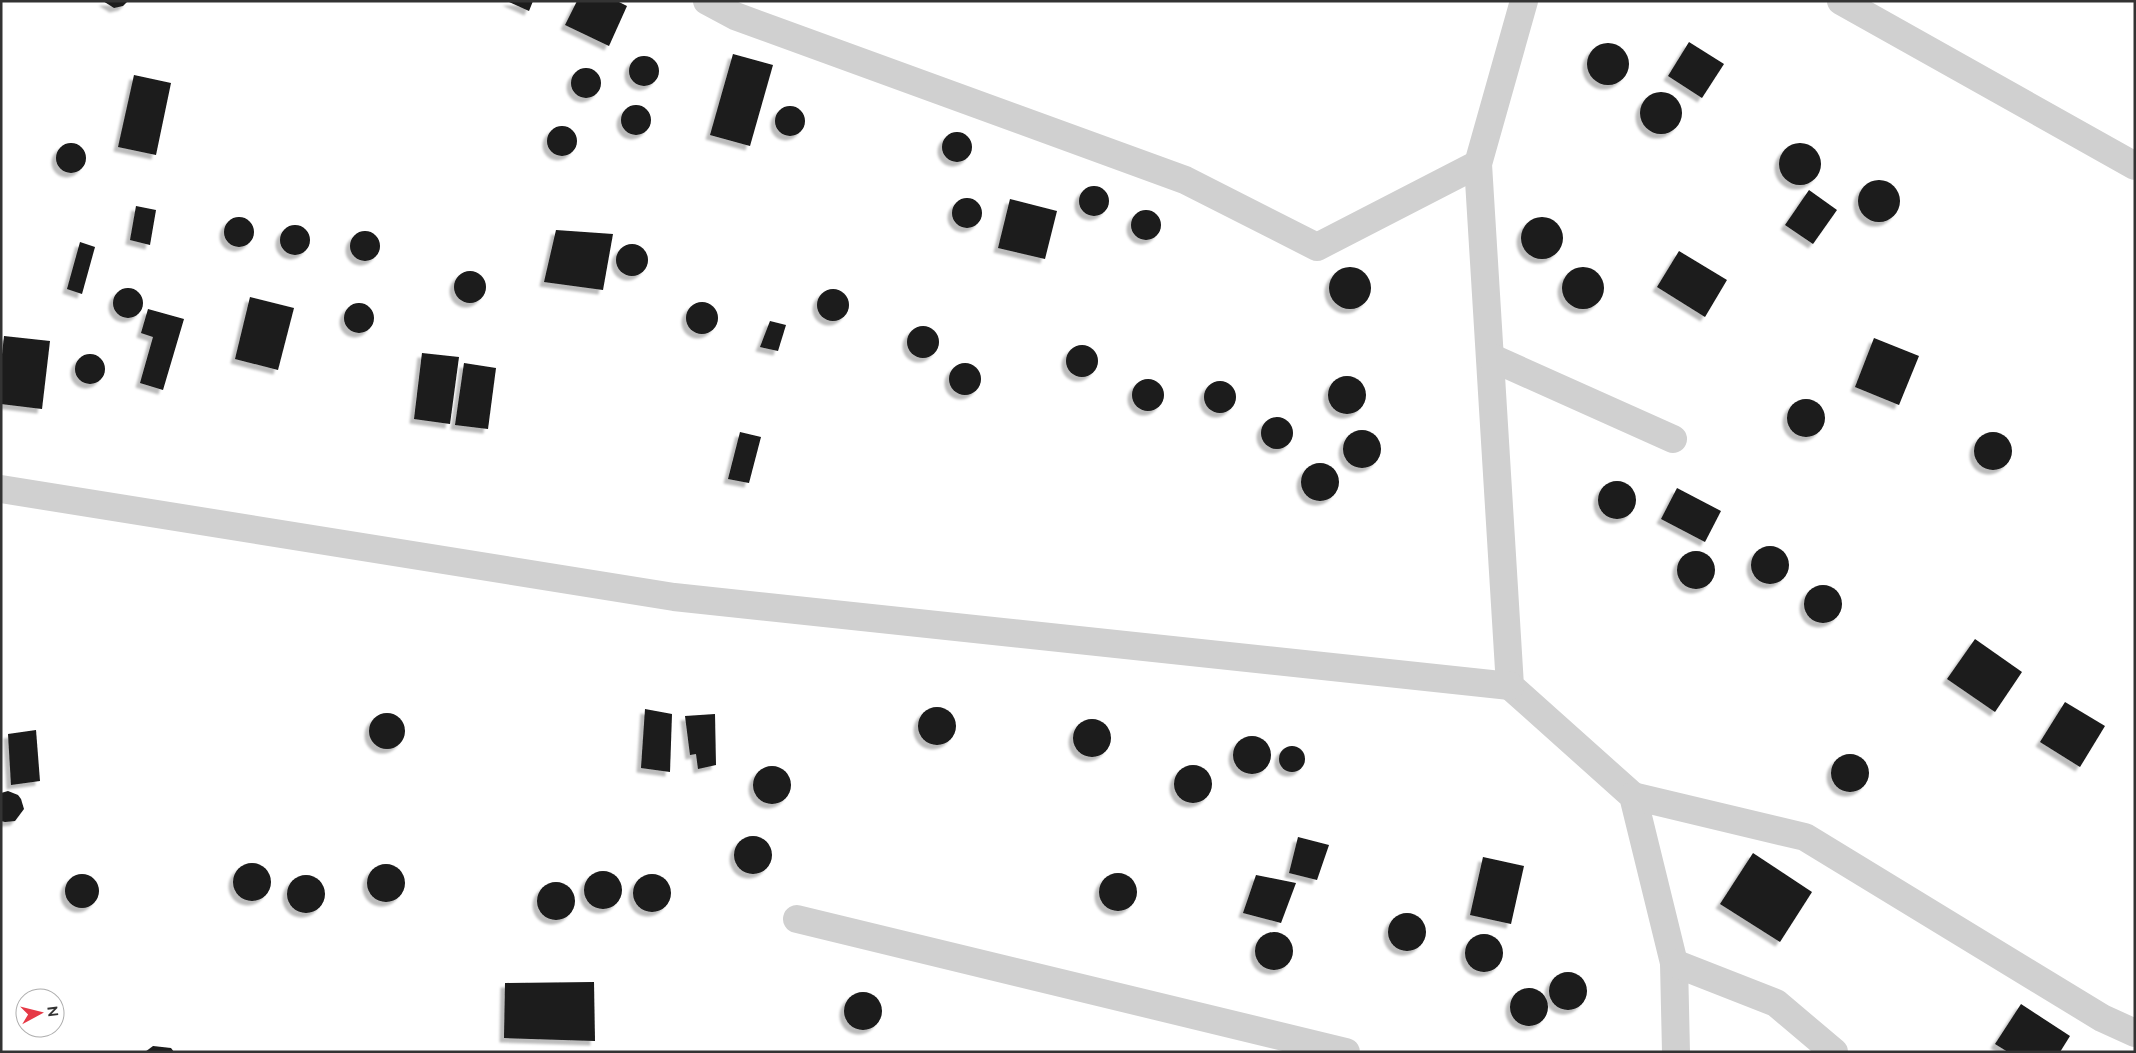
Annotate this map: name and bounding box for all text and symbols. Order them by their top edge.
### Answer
north arrow [15,988,65,1038]
text: N [44,1005,61,1018]

